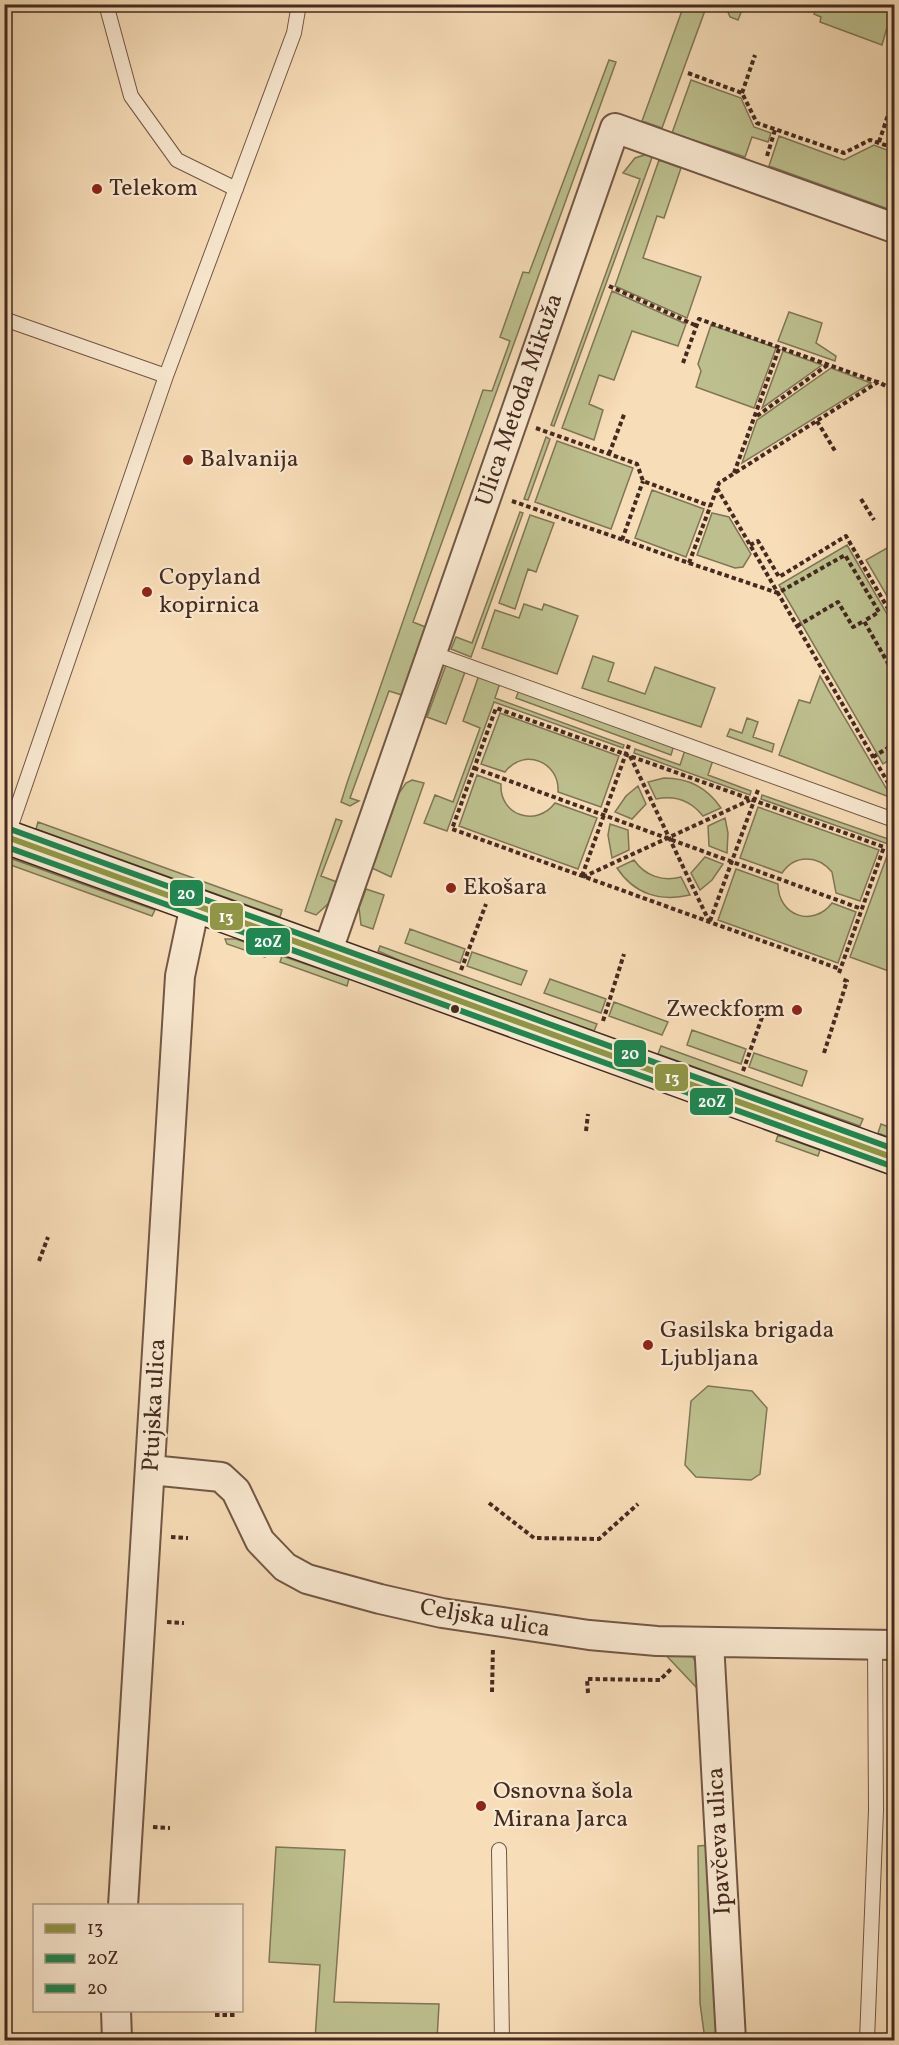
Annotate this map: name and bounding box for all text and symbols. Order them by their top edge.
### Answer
place label: Telekom [109,172,198,206]
marker: Telekom [90,182,104,196]
street label: Ulica Metoda Mikuža [468,289,572,511]
place label: Balvanija [200,443,299,477]
marker: Balvanija [181,453,195,467]
place label: Copyland kopirnica [159,561,261,623]
marker: Copyland kopirnica [140,585,154,599]
place label: Ekošara [463,871,547,905]
line badge: 20 [169,879,204,907]
marker: Ekošara [444,881,458,895]
text: 20 [177,884,195,906]
line badge: 13 [209,902,244,931]
text: 13 [219,907,233,929]
line badge: 20Z [245,927,291,956]
text: 20Z [254,932,282,954]
place label: Zweckform [666,993,785,1027]
unlabelled marker [449,1003,461,1015]
marker: Zweckform [790,1003,804,1017]
line badge: 20 [613,1039,647,1068]
text: 20 [621,1044,639,1066]
line badge: 13 [654,1063,689,1092]
text: 13 [665,1068,679,1090]
line badge: 20Z [689,1087,734,1116]
text: 20Z [698,1092,726,1114]
place label: Gasilska brigada Ljubljana [660,1314,834,1376]
street label: Ptujska ulica [135,1337,175,1473]
marker: Gasilska brigada Ljubljana [641,1338,655,1352]
street label: Celjska ulica [417,1591,553,1647]
street label: Ipavčeva ulica [699,1766,741,1916]
place label: Osnovna šola Mirana Jarca [493,1775,633,1837]
marker: Osnovna šola Mirana Jarca [474,1799,488,1813]
legend [33,1904,243,2012]
text: 13 [87,1917,103,1942]
text: 20Z [87,1947,119,1972]
text: 20 [87,1977,107,2002]

